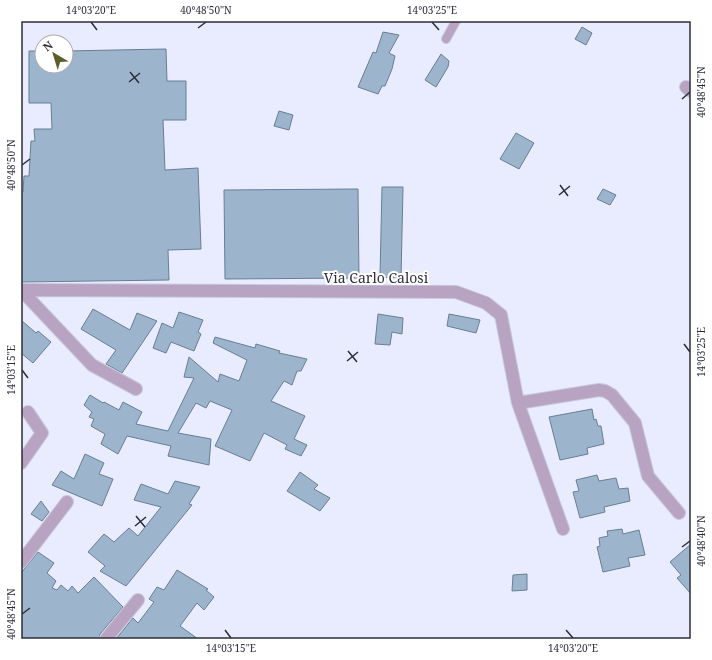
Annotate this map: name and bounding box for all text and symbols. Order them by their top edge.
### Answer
text: 14°03'20"E [66,3,116,17]
text: 40°48'50"N [180,3,232,17]
text: 14°03'25"E [407,3,457,17]
north arrow [34,34,74,74]
text: N [40,37,56,54]
text: 40°48'45"N [694,66,708,118]
text: 40°48'50"N [4,139,18,191]
street label: Via Carlo Calosi [324,268,429,287]
text: 14°03'25"E [694,327,708,377]
text: 14°03'15"E [4,345,18,395]
text: 40°48'40"N [694,515,708,567]
text: 40°48'45"N [4,588,18,640]
text: 14°03'15"E [206,641,256,655]
text: 14°03'20"E [548,641,598,655]

